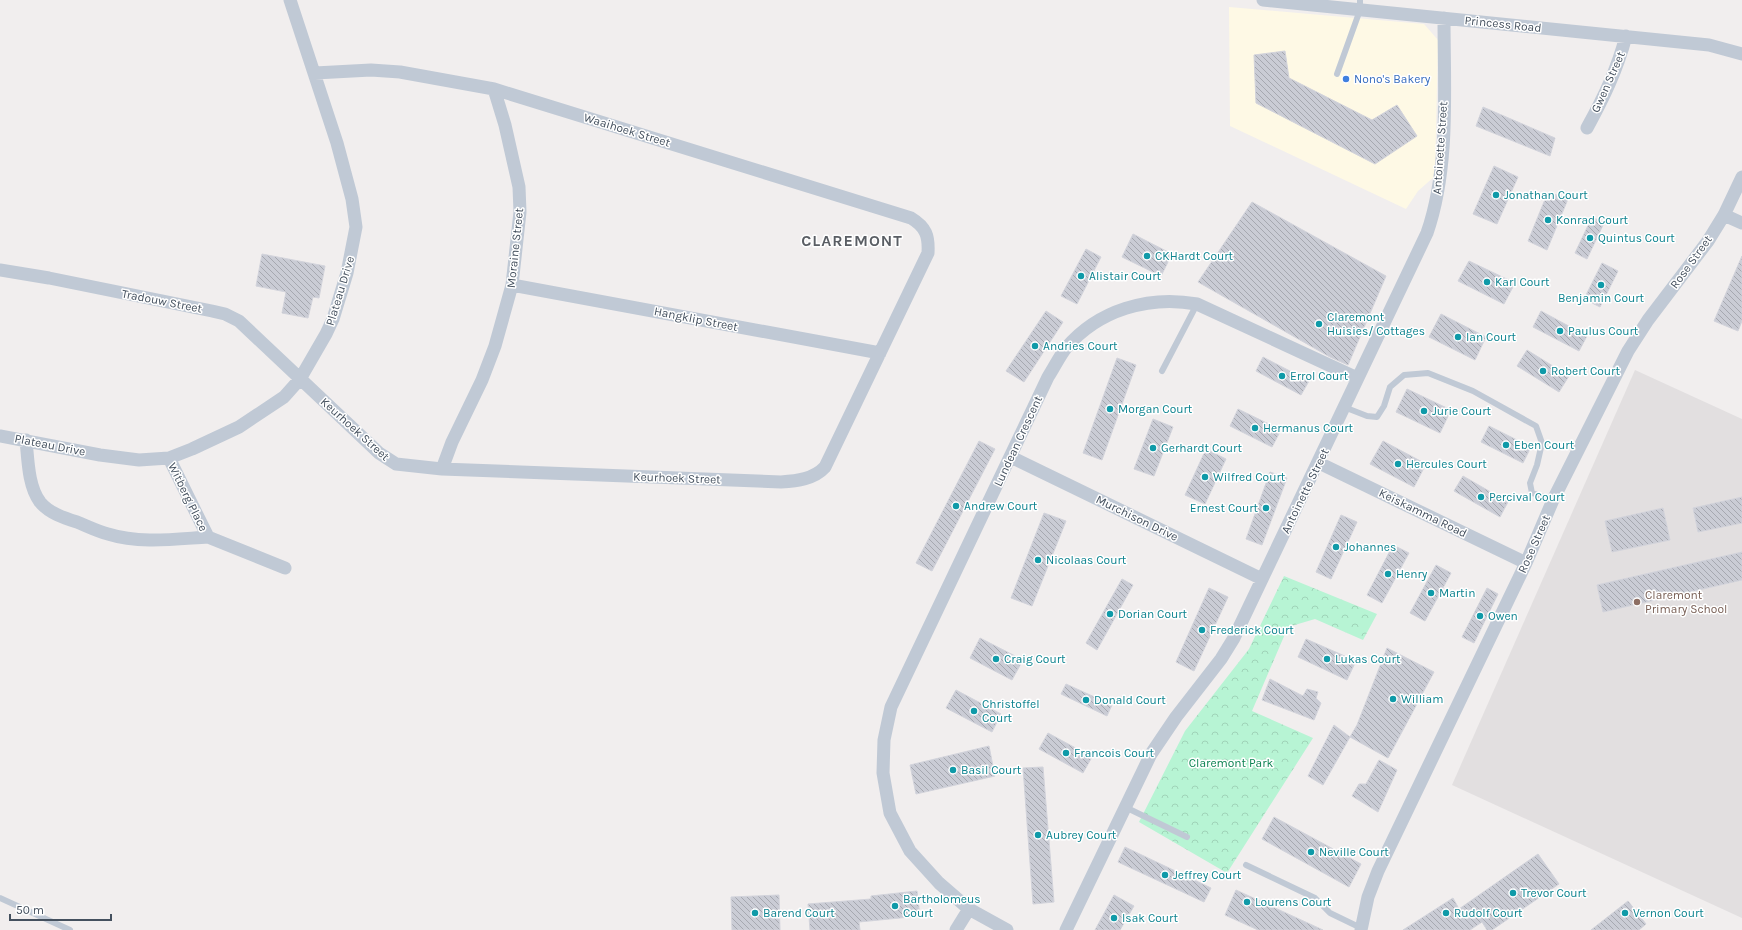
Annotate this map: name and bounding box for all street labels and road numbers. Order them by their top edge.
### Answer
street label: Princess Road [1464,13,1542,35]
street label: Gwen Street [1588,49,1628,115]
street label: Antoinette Street [1430,101,1450,195]
street label: Waaihoek Street [582,110,672,150]
street label: Moraine Street [504,207,526,289]
street label: Rose Street [1667,232,1715,291]
street label: Plateau Drive [323,255,357,327]
street label: Tradouw Street [121,286,204,316]
street label: Hangklip Street [653,304,740,334]
street label: Lundean Crescent [991,393,1045,489]
street label: Keurhoek Street [318,394,393,464]
street label: Plateau Drive [13,431,87,459]
street label: Antoinette Street [1278,446,1332,536]
street label: Witberg Place [165,460,211,534]
street label: Keurhoek Street [633,469,721,487]
street label: Keiskamma Road [1377,486,1469,540]
street label: Murchison Drive [1094,492,1180,544]
street label: Rose Street [1515,512,1553,575]

